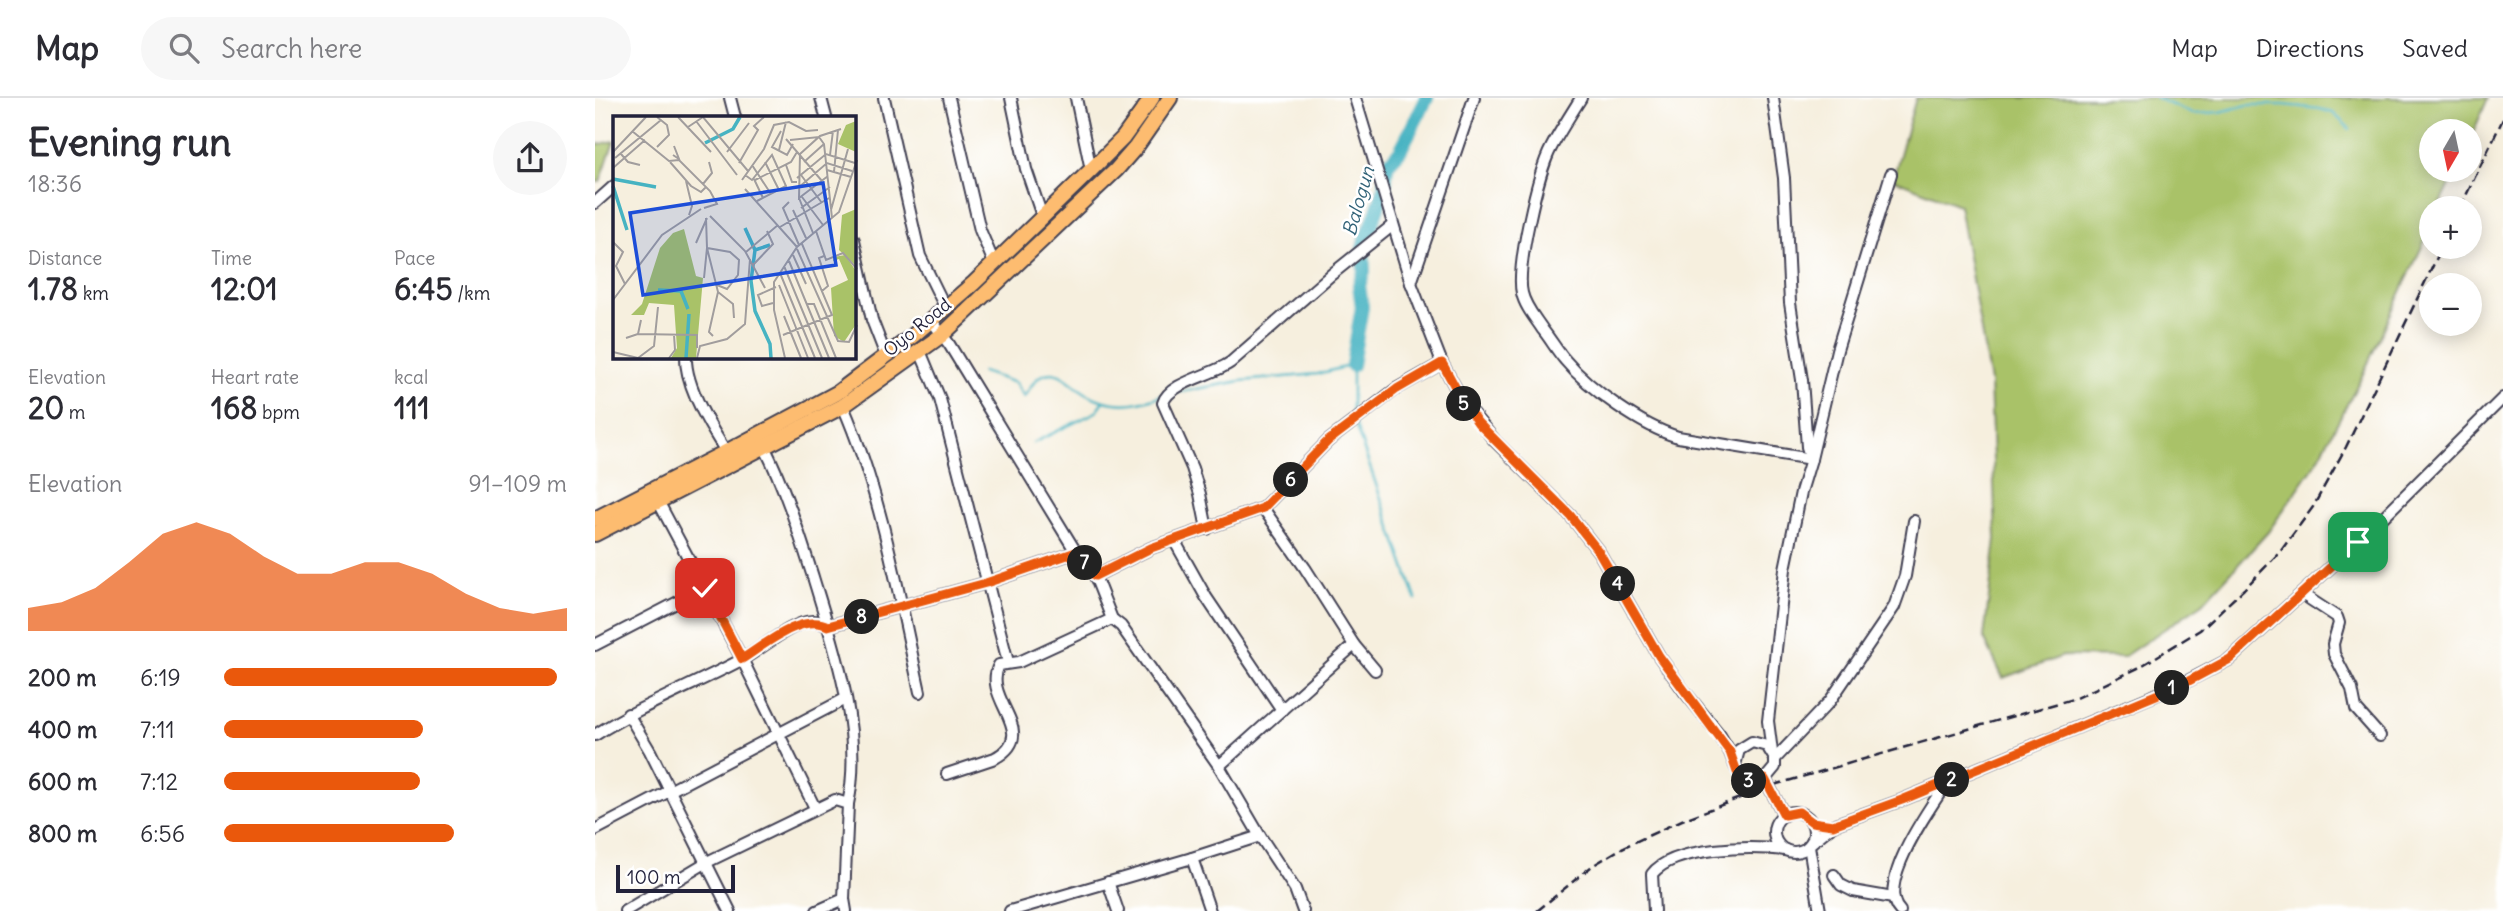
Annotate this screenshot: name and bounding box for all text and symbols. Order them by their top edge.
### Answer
search box [141,17,631,80]
text: Map [35,27,99,69]
icon: search [165,29,203,67]
text: Search here [221,32,362,65]
text: Map [2171,33,2218,63]
text: Directions [2256,33,2364,63]
text: Saved [2402,33,2468,63]
inset map [613,116,856,359]
text: Evening run [28,119,231,166]
north arrow [2419,119,2481,182]
map controls [2419,119,2482,336]
button: share [493,121,567,195]
water label: Balogun [1337,163,1380,238]
text: 18:36 [28,169,82,198]
button: + [2419,196,2482,259]
text: Distance [28,246,102,270]
text: Time [211,246,252,270]
text: Pace [394,246,435,270]
text: 1.78 [28,270,78,308]
text: 12:01 [211,270,278,308]
text: 6:45 [394,270,453,308]
button: − [2419,273,2482,336]
text: km [78,281,109,305]
text: /km [453,281,490,305]
street label: Oyo Road [878,292,956,361]
text: Elevation [28,365,106,389]
text: Heart rate [211,365,299,389]
text: kcal [394,365,428,389]
pin: 5 [1447,386,1481,422]
text: 20 [28,389,64,427]
text: 168 [211,389,258,427]
text: 111 [394,389,430,427]
text: 5 [1458,391,1469,415]
text: m [64,400,85,424]
text: bpm [258,400,300,424]
pin: 6 [1273,462,1309,498]
text: 6 [1285,467,1296,491]
text: Elevation [28,469,122,498]
text: 91–109 m [468,469,567,498]
pin [2328,512,2388,572]
icon: arrive [2339,523,2377,561]
pin: 7 [1067,546,1103,580]
text: 7 [1080,550,1089,574]
pin [675,558,735,618]
pin: 4 [1601,566,1635,602]
icon: check [686,569,724,607]
text: 4 [1612,571,1623,595]
pin: 8 [845,600,879,634]
text: 8 [856,604,867,628]
text: 200 m [28,663,97,692]
text: 6:19 [140,663,181,692]
pin: 1 [2155,670,2189,706]
text: 1 [2168,675,2175,699]
text: 400 m [28,715,97,744]
text: 7:11 [140,715,175,744]
pin: 2 [1935,762,1969,798]
pin: 3 [1731,764,1767,798]
text: 600 m [28,767,97,796]
text: 7:12 [140,767,178,796]
text: 2 [1946,767,1957,791]
text: 3 [1743,768,1754,792]
text: 800 m [28,819,97,848]
text: 6:56 [140,819,185,848]
scale bar [616,862,735,894]
text: 100 m [627,865,681,889]

